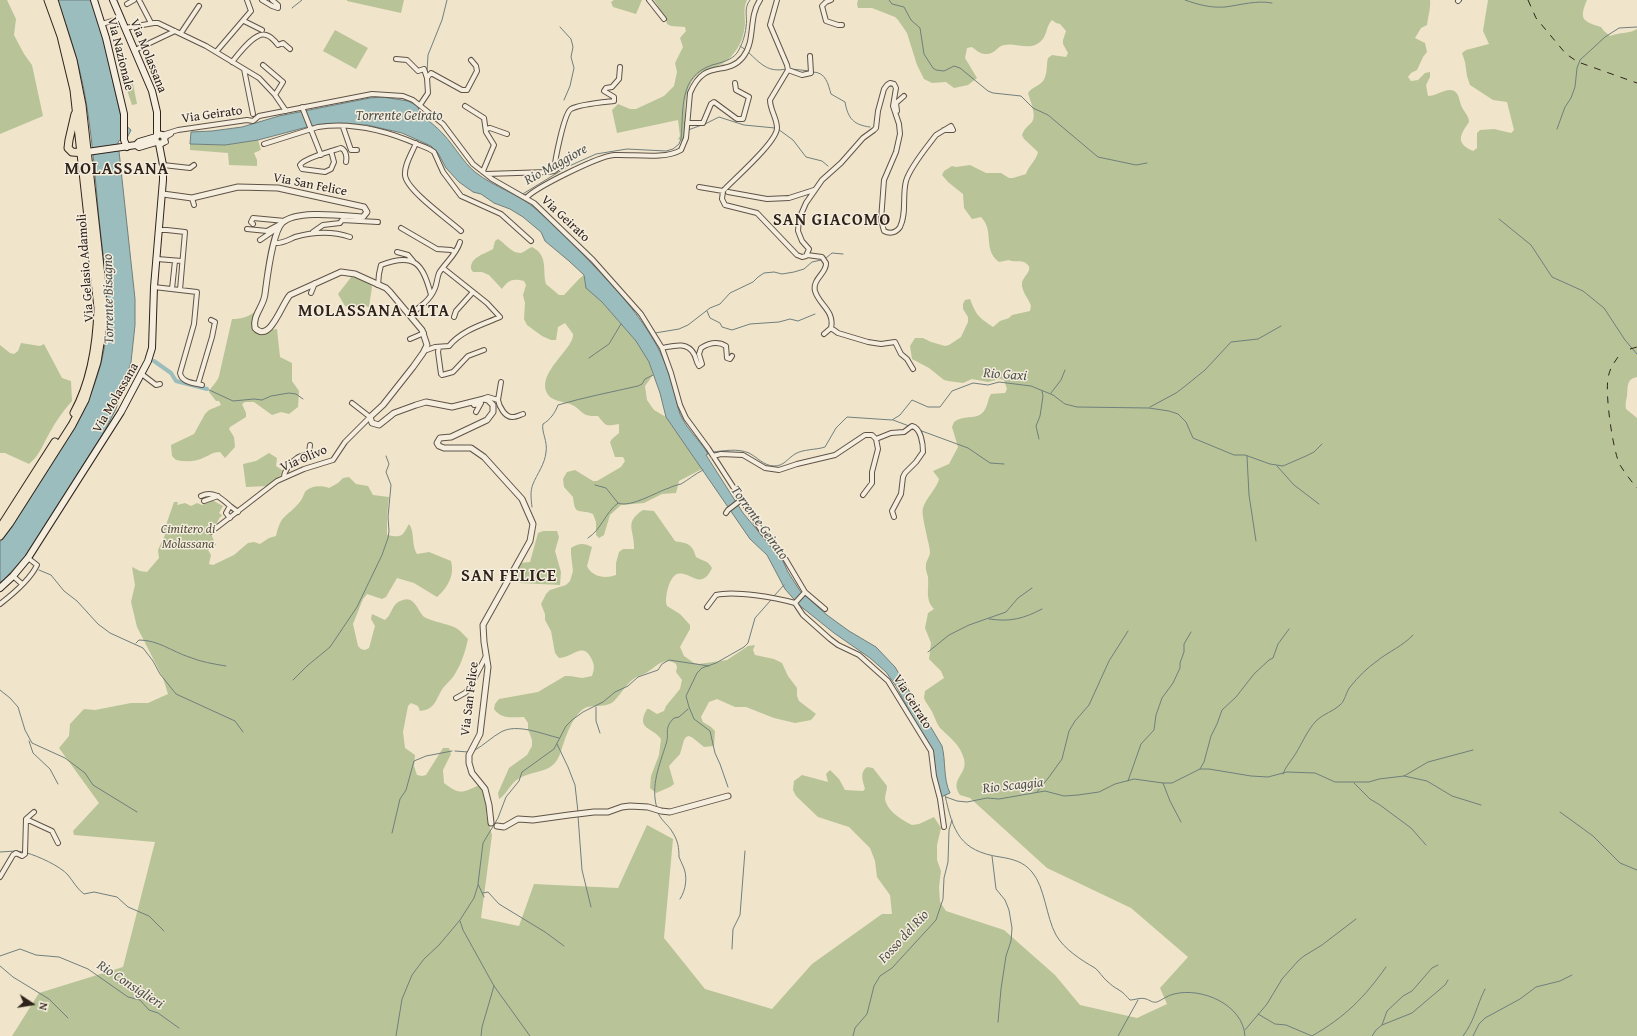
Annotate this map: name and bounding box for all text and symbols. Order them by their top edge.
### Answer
street label: Via Nazionale [103,16,137,92]
street label: Via Molassana [126,17,170,95]
street label: Via Geirato [181,103,243,127]
water label: Torrente Geirato [356,108,442,124]
water label: Rio Maggiore [521,141,591,189]
district label: MOLASSANA [65,160,169,180]
street label: Via San Felice [272,170,348,200]
street label: Via Geirato [537,192,593,246]
district label: SAN GIACOMO [773,211,891,231]
street label: Via Gelasio Adamoli [74,213,98,323]
water label: Torrente Bisagno [100,254,118,344]
district label: MOLASSANA ALTA [298,302,450,322]
street label: Via Molassana [90,360,142,436]
water label: Rio Gaxi [983,365,1027,385]
street label: Via Olivo [278,442,330,476]
water label: Torrente Geirato [727,483,791,563]
park label: Cimitero di Molassana [161,522,215,553]
district label: SAN FELICE [461,567,557,587]
street label: Via San Felice [458,661,482,737]
street label: Via Geirato [889,672,935,732]
water label: Rio Scaggia [982,774,1044,798]
water label: Fosso del Rio [875,907,933,967]
water label: Rio Consiglieri [93,957,167,1013]
north arrow [12,984,52,1024]
text: N [35,1001,52,1012]

